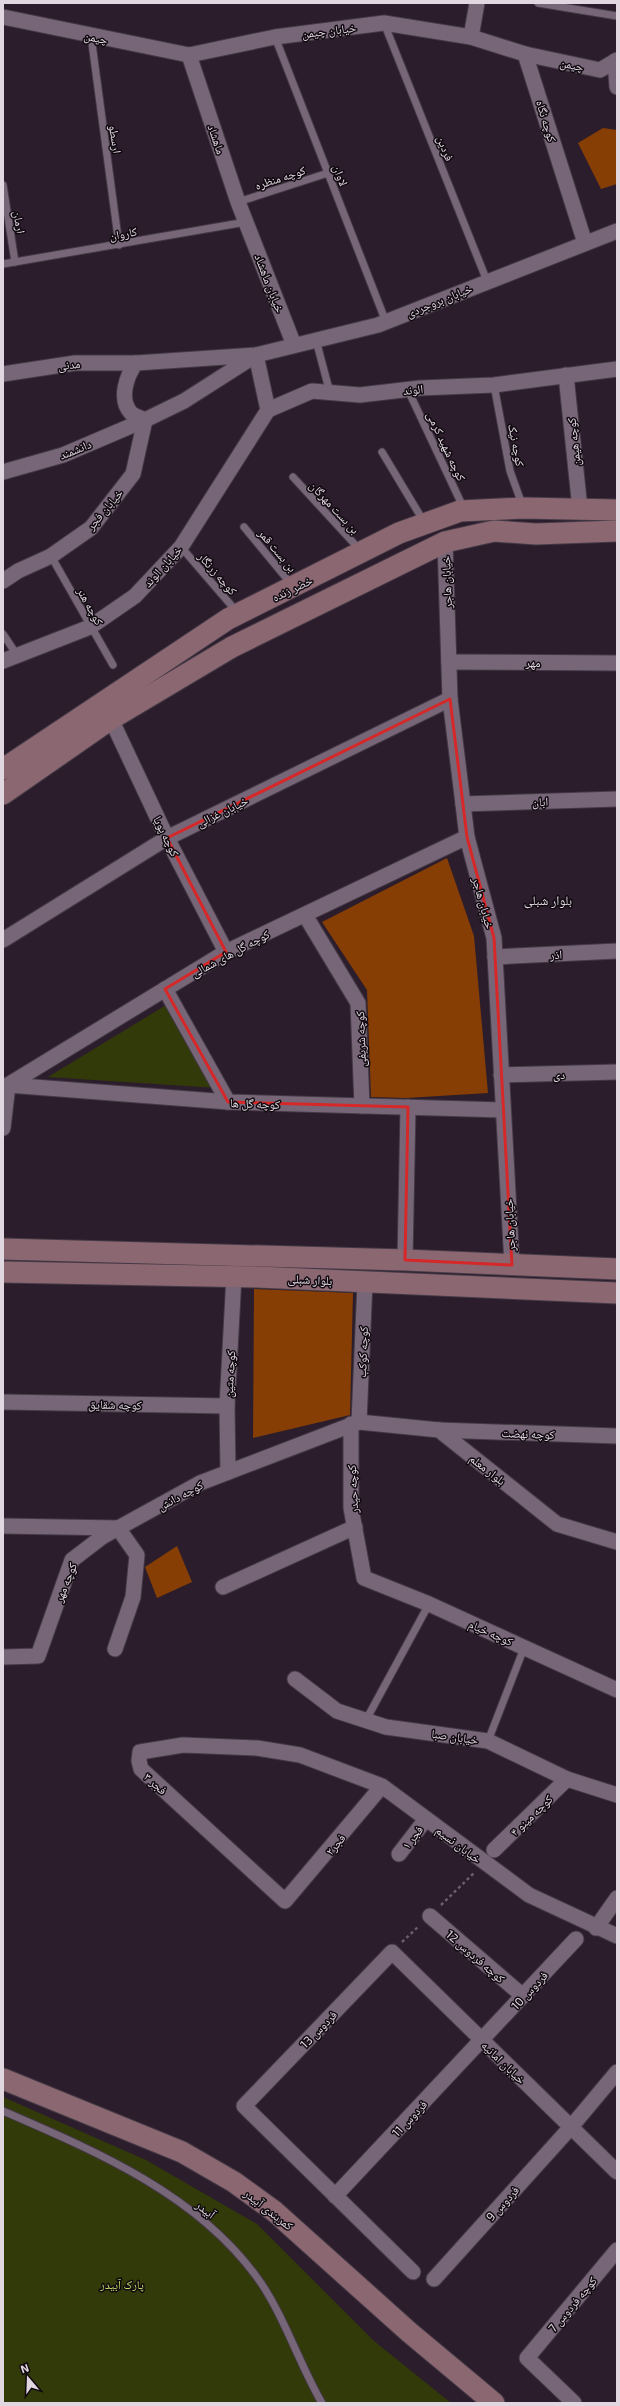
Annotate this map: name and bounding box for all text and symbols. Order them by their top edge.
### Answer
street label: خیابان چیمن [301,20,358,42]
street label: چیمن [83,28,109,47]
street label: چیمن [559,55,586,75]
street label: کوچه نگاه [533,98,560,144]
street label: ماهشاد [205,122,229,156]
street label: ارسطو [107,124,125,154]
street label: فردین [434,133,457,163]
street label: کوچه منظره [253,162,307,193]
street label: لاوان [330,162,351,188]
street label: ارمان [10,210,29,235]
street label: کاروان [108,224,138,243]
street label: خیابان ماهشاد [251,252,288,315]
street label: خیابان بروجردی [404,280,475,321]
street label: مدنی [57,356,81,373]
street label: الوند [402,381,424,397]
street label: کوچه شهید کرمی [424,409,469,483]
street label: کوچه هیمن [563,417,584,467]
street label: کوچه نیک [505,422,528,468]
street label: دانشمند [57,436,93,462]
street label: بن بست مهرگان [306,478,363,537]
street label: خیابان فجر [82,485,126,534]
street label: بن بست قمر [254,525,300,575]
street label: خیابان الوند [140,542,186,591]
street label: کوچه زرنگار [194,548,240,598]
street label: خیابان هاجر [438,555,455,610]
street label: خضر زنده [270,572,315,604]
street label: کوچه هنر [74,584,107,628]
street label: مهر [525,655,540,670]
street label: خیابان غزالی [194,792,251,831]
street label: ابان [532,794,549,810]
street label: کوچه پویا [150,814,183,859]
street label: خیابان هاجر [469,875,498,931]
district label: بلوار شبلی [524,892,572,909]
street label: کوچه گل های شمالی [188,926,272,980]
street label: اذر [548,947,563,961]
street label: کوچه شریفی [352,1011,369,1067]
street label: دی [553,1067,565,1082]
street label: کوچه گل ها [230,1095,280,1112]
street label: خیابان هاجر [501,1198,519,1253]
street label: بلوار شبلی [287,1271,333,1289]
street label: کوچه کوکب [354,1326,371,1378]
street label: کوچه متین [221,1350,238,1398]
street label: کوچه شقایق [88,1397,142,1413]
street label: کوچه نهضت [501,1425,555,1442]
street label: بلوار معلم [466,1451,509,1489]
street label: کوچه حیدر [344,1464,362,1515]
street label: کوچه دانش [155,1477,206,1514]
street label: کوچه مهر [50,1560,80,1605]
street label: کوچه خیام [466,1616,515,1650]
street label: خیابان صبا [431,1726,480,1748]
street label: فجر ۳ [141,1769,170,1798]
street label: کوچه مینو ۴ [507,1791,556,1839]
street label: فجر ۱ [398,1822,426,1852]
street label: خیابان نسیم [432,1822,485,1867]
street label: فجر۲ [322,1831,349,1858]
street label: کوچه فردوس 12 [443,1927,508,1986]
street label: فردوس 10 [508,1968,551,2013]
street label: فردوس 13 [297,2007,340,2051]
street label: خیابان امانیه [478,2038,529,2088]
street label: فردوس 11 [389,2097,430,2140]
street label: فردوس 9 [483,2183,522,2224]
street label: کمربندی آبیدر [240,2185,296,2234]
street label: آبیدر [192,2196,219,2223]
street label: کوچه فردوس 7 [545,2274,600,2335]
park label: پارک آبیدر [99,2277,144,2292]
north arrow [8,2358,48,2398]
text: N [19,2361,31,2376]

